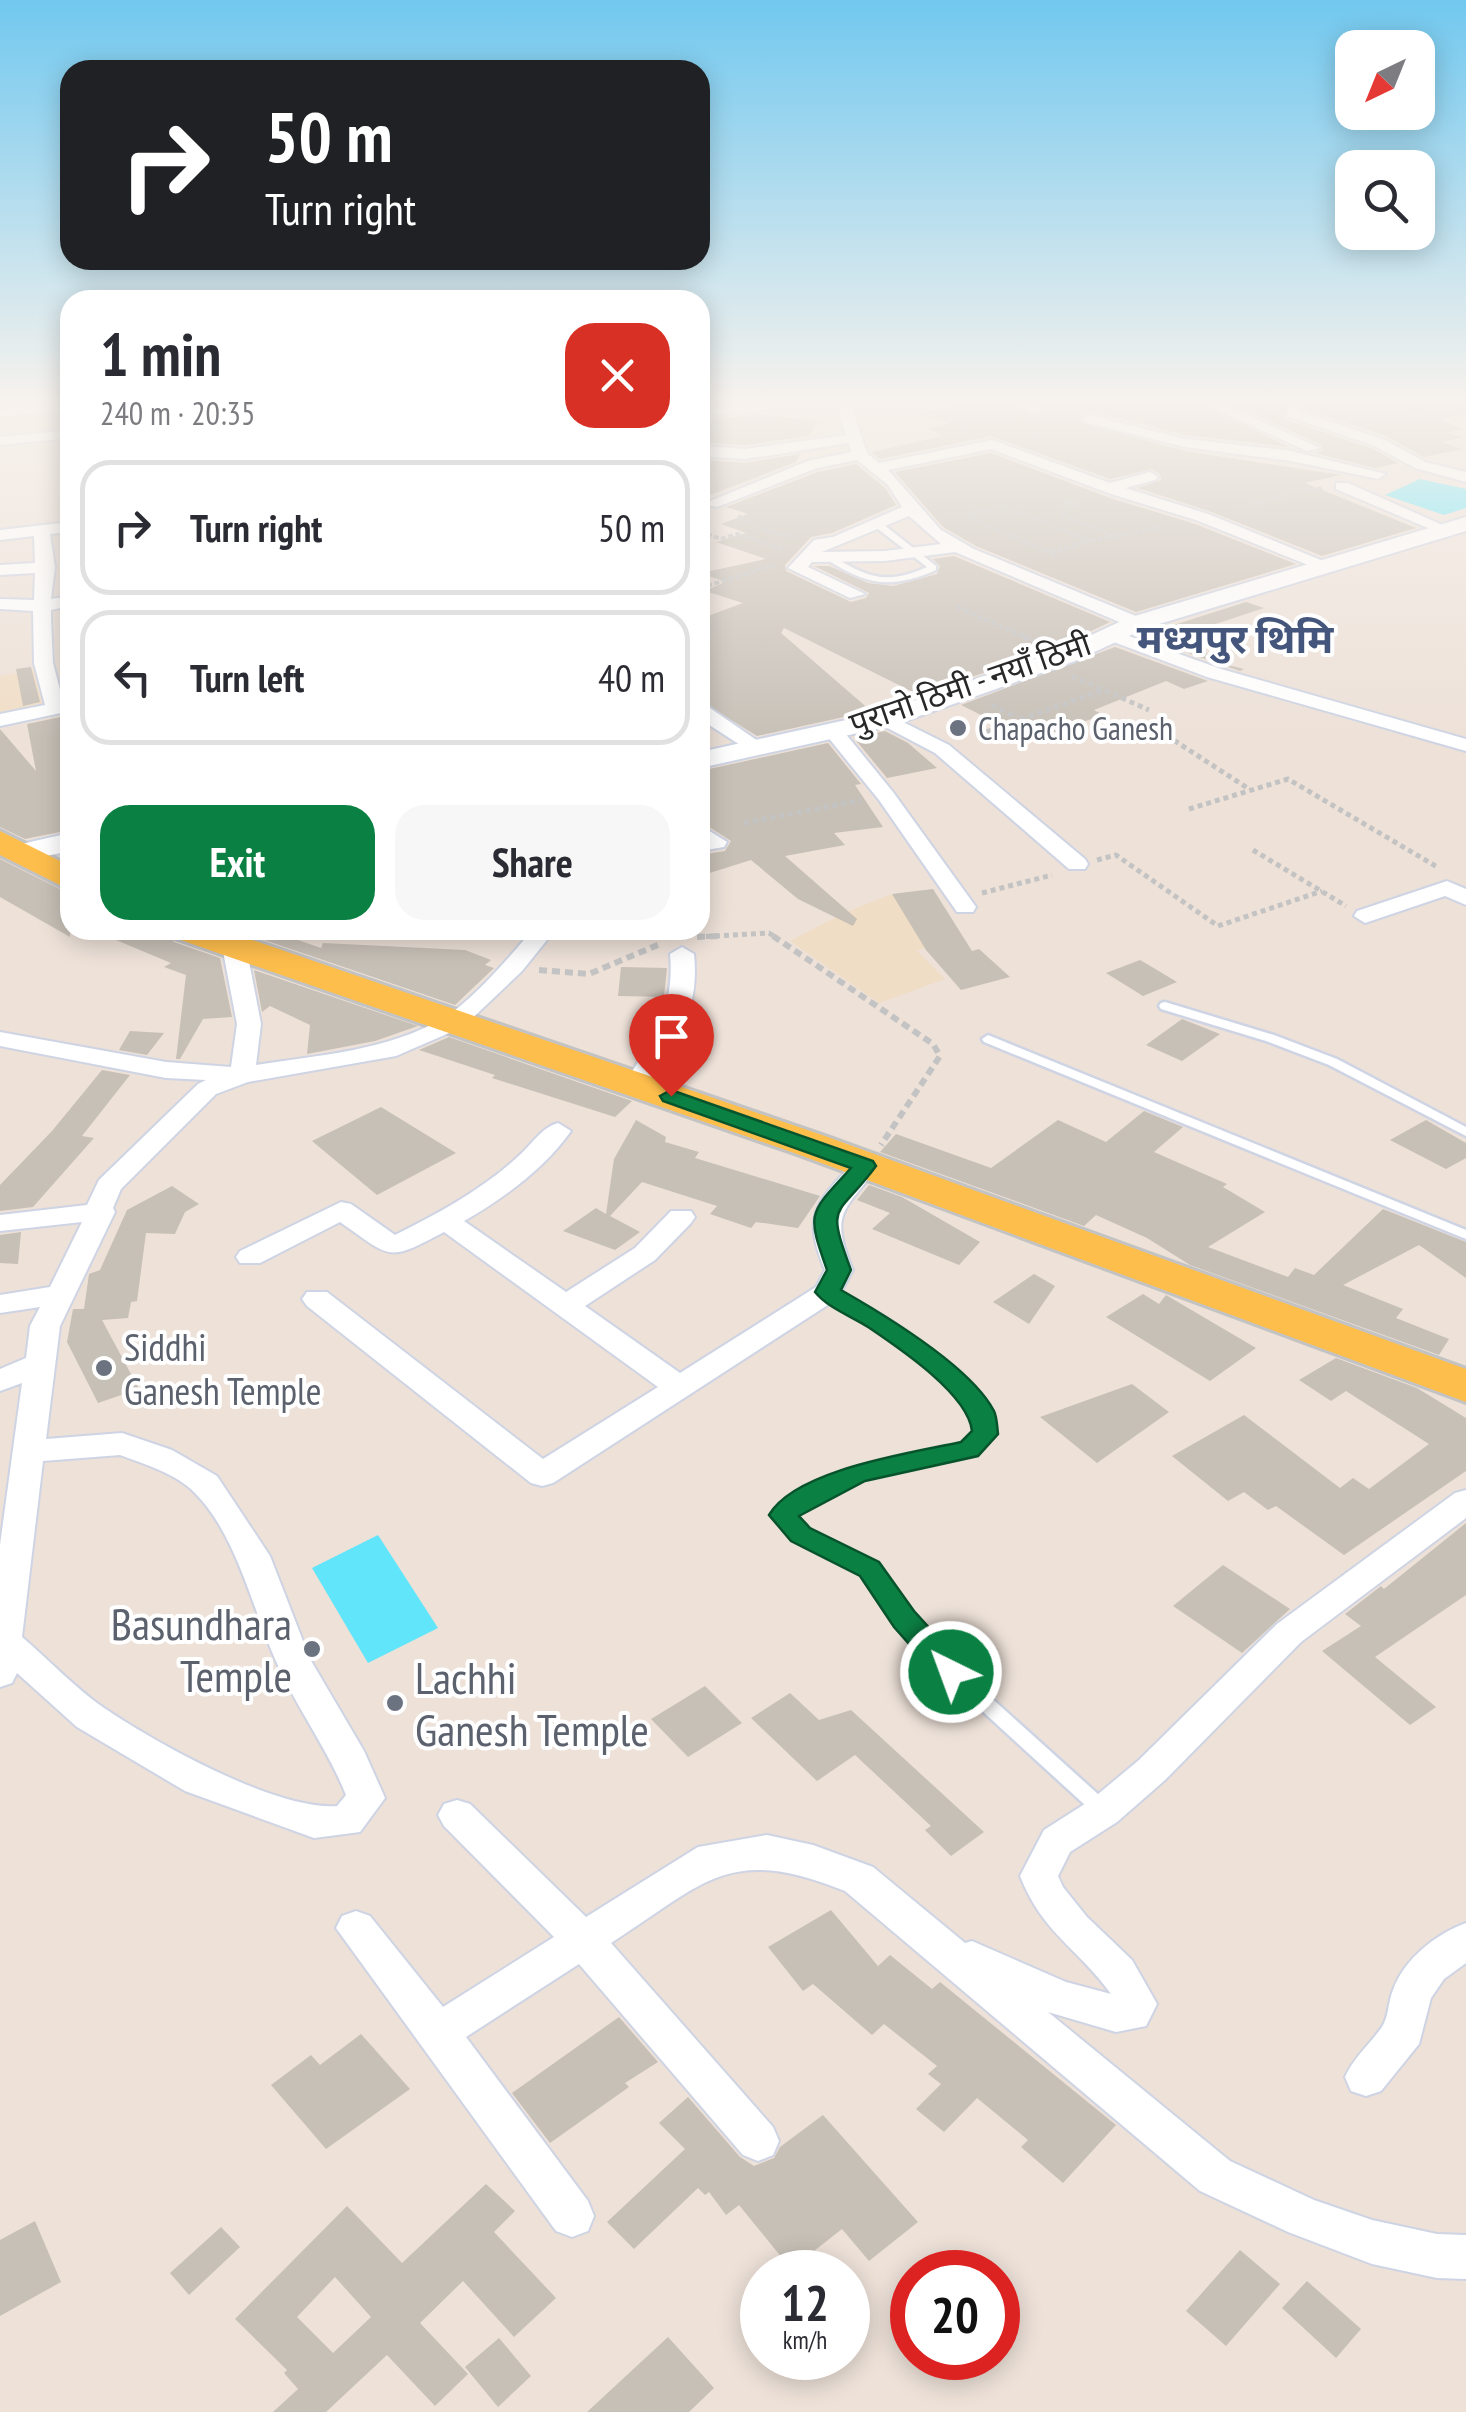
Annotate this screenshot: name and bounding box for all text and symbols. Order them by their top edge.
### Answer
north arrow [1335,30,1435,130]
map controls [1335,30,1435,250]
text: 50 m [265,91,393,181]
icon: right [100,100,230,230]
button: search [1335,150,1435,250]
text: Turn right [265,179,416,237]
text: 1 min [100,315,221,393]
button: close [565,323,670,428]
text: 240 m · 20:35 [100,392,255,434]
icon: right [105,500,160,555]
text: Turn right [190,503,322,552]
text: 50 m [598,503,665,552]
district label: मध्यपुर थिमि [1137,612,1334,664]
street label: पुरानो ठिमी - नयाँ ठिमी [844,622,1097,744]
icon: left [105,650,160,705]
text: Turn left [190,653,304,702]
text: 40 m [598,653,665,702]
place label: Chapacho Ganesh [978,707,1173,749]
marker: Chapacho Ganesh [947,717,969,739]
button: Exit [100,805,375,920]
button: Share [395,805,670,920]
pin [629,994,714,1097]
icon: arrive [644,1009,699,1064]
place label: Siddhi Ganesh Temple [124,1322,322,1415]
marker: Siddhi Ganesh Temple [93,1357,115,1379]
place label: Basundhara Temple [111,1594,292,1704]
position arrow [899,1620,1003,1724]
marker: Basundhara Temple [301,1638,323,1660]
place label: Lachhi Ganesh Temple [415,1648,649,1758]
marker: Lachhi Ganesh Temple [384,1692,406,1714]
speed limit sign: 20 [890,2250,1020,2380]
text: 12 [781,2270,829,2335]
text: km/h [783,2324,827,2356]

